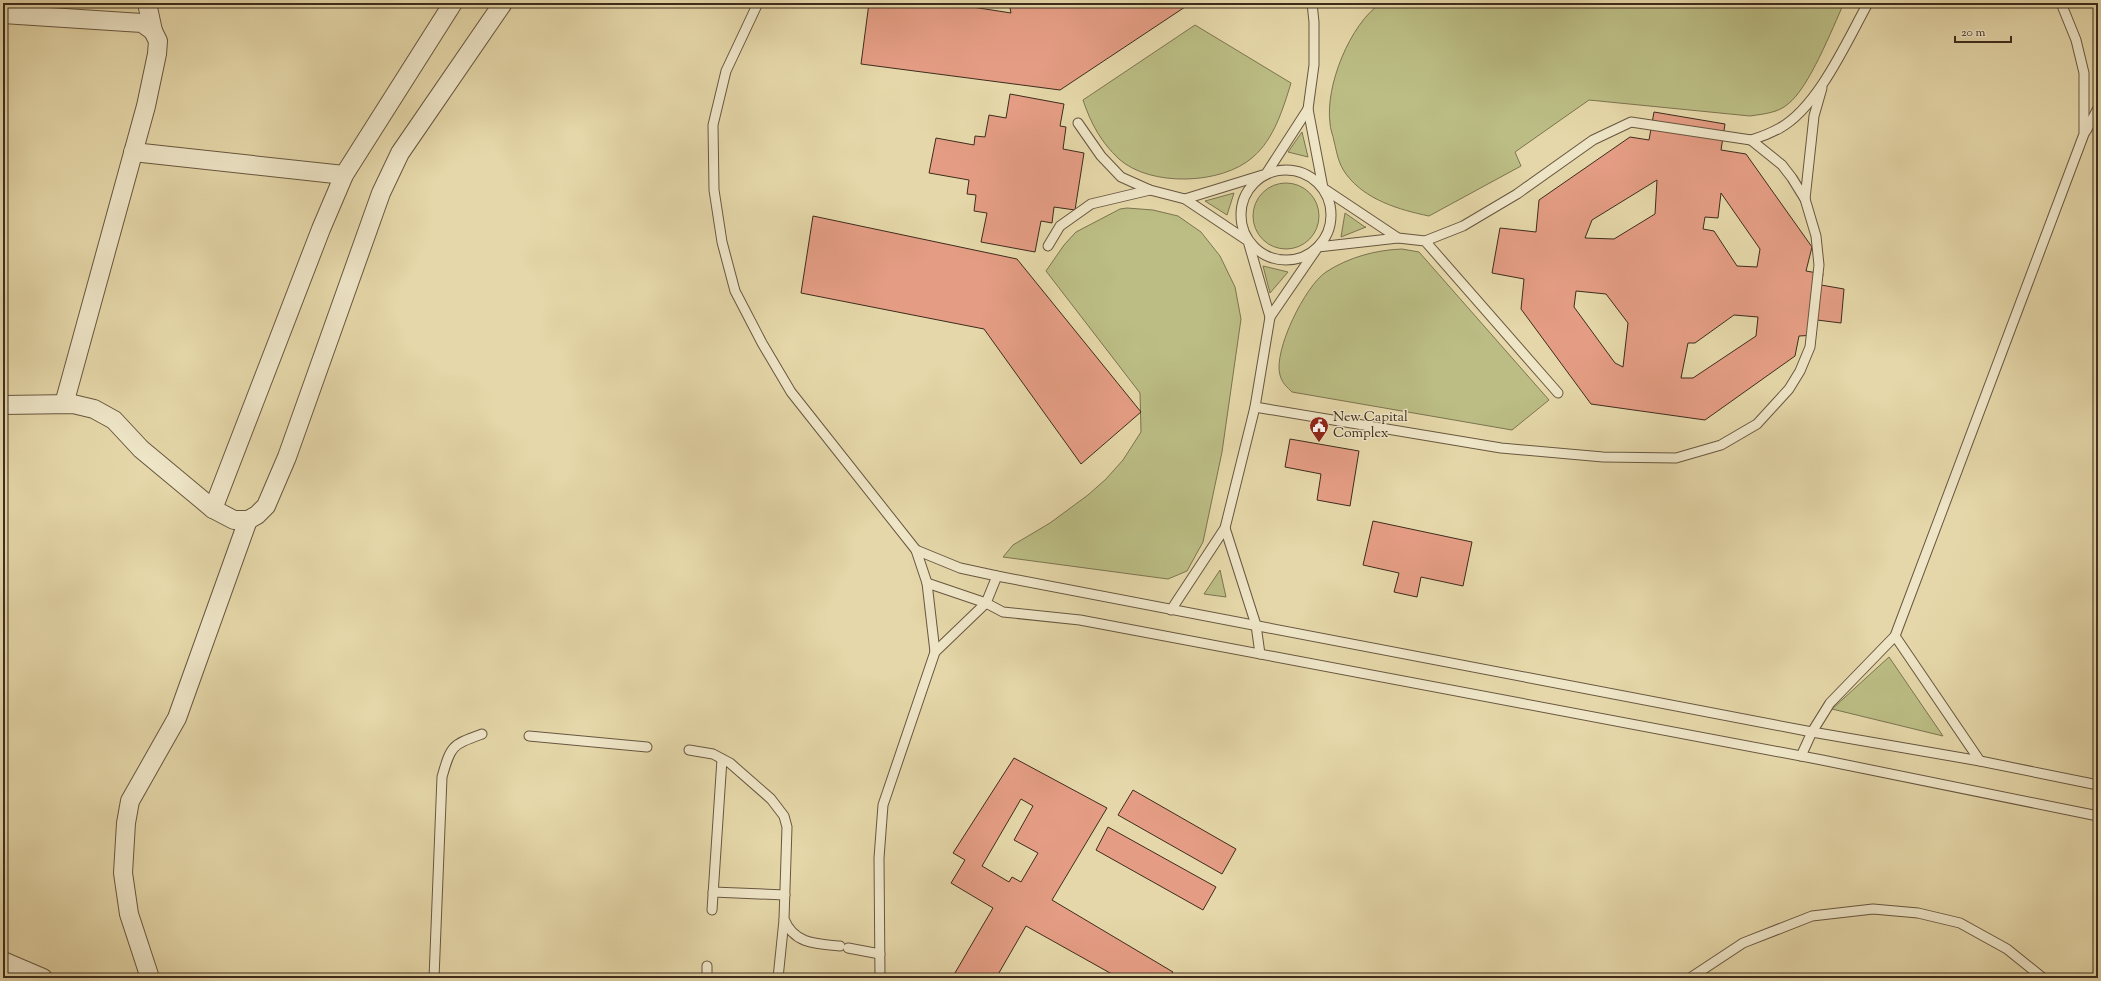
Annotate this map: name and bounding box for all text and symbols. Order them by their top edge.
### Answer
scale bar [1955,18,2011,44]
text: 20 m [1961,24,1986,42]
place label: New Capital Complex [1333,408,1408,444]
public building icon: New Capital Complex [1308,415,1330,443]

